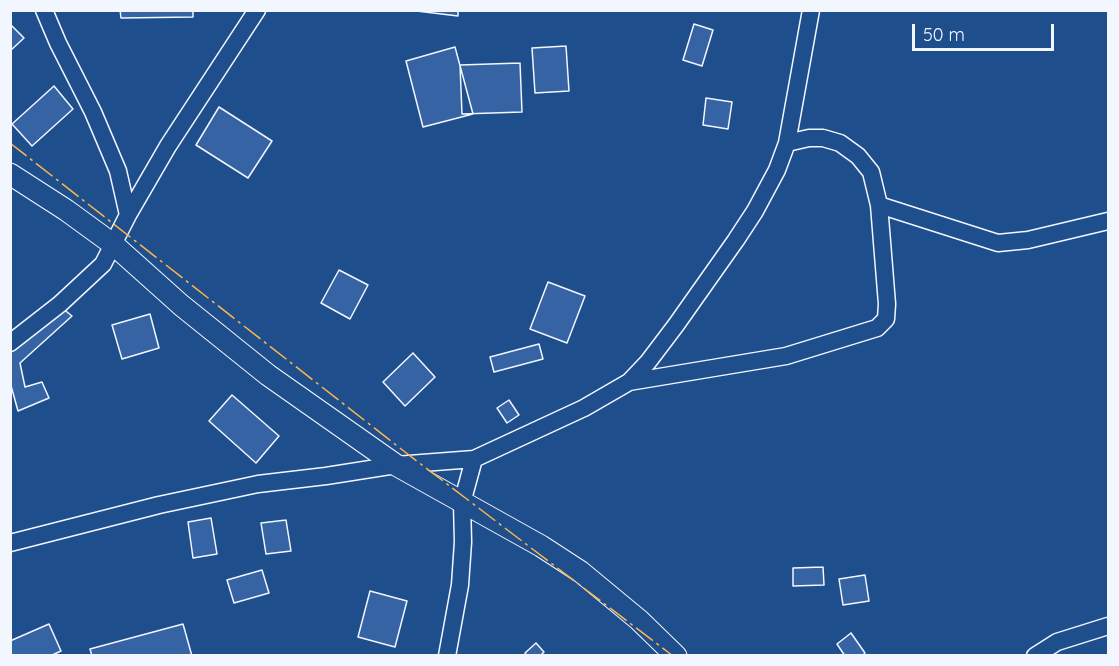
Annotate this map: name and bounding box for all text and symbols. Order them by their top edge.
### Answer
scale bar [915,12,1058,50]
text: 50 m [923,23,965,46]

